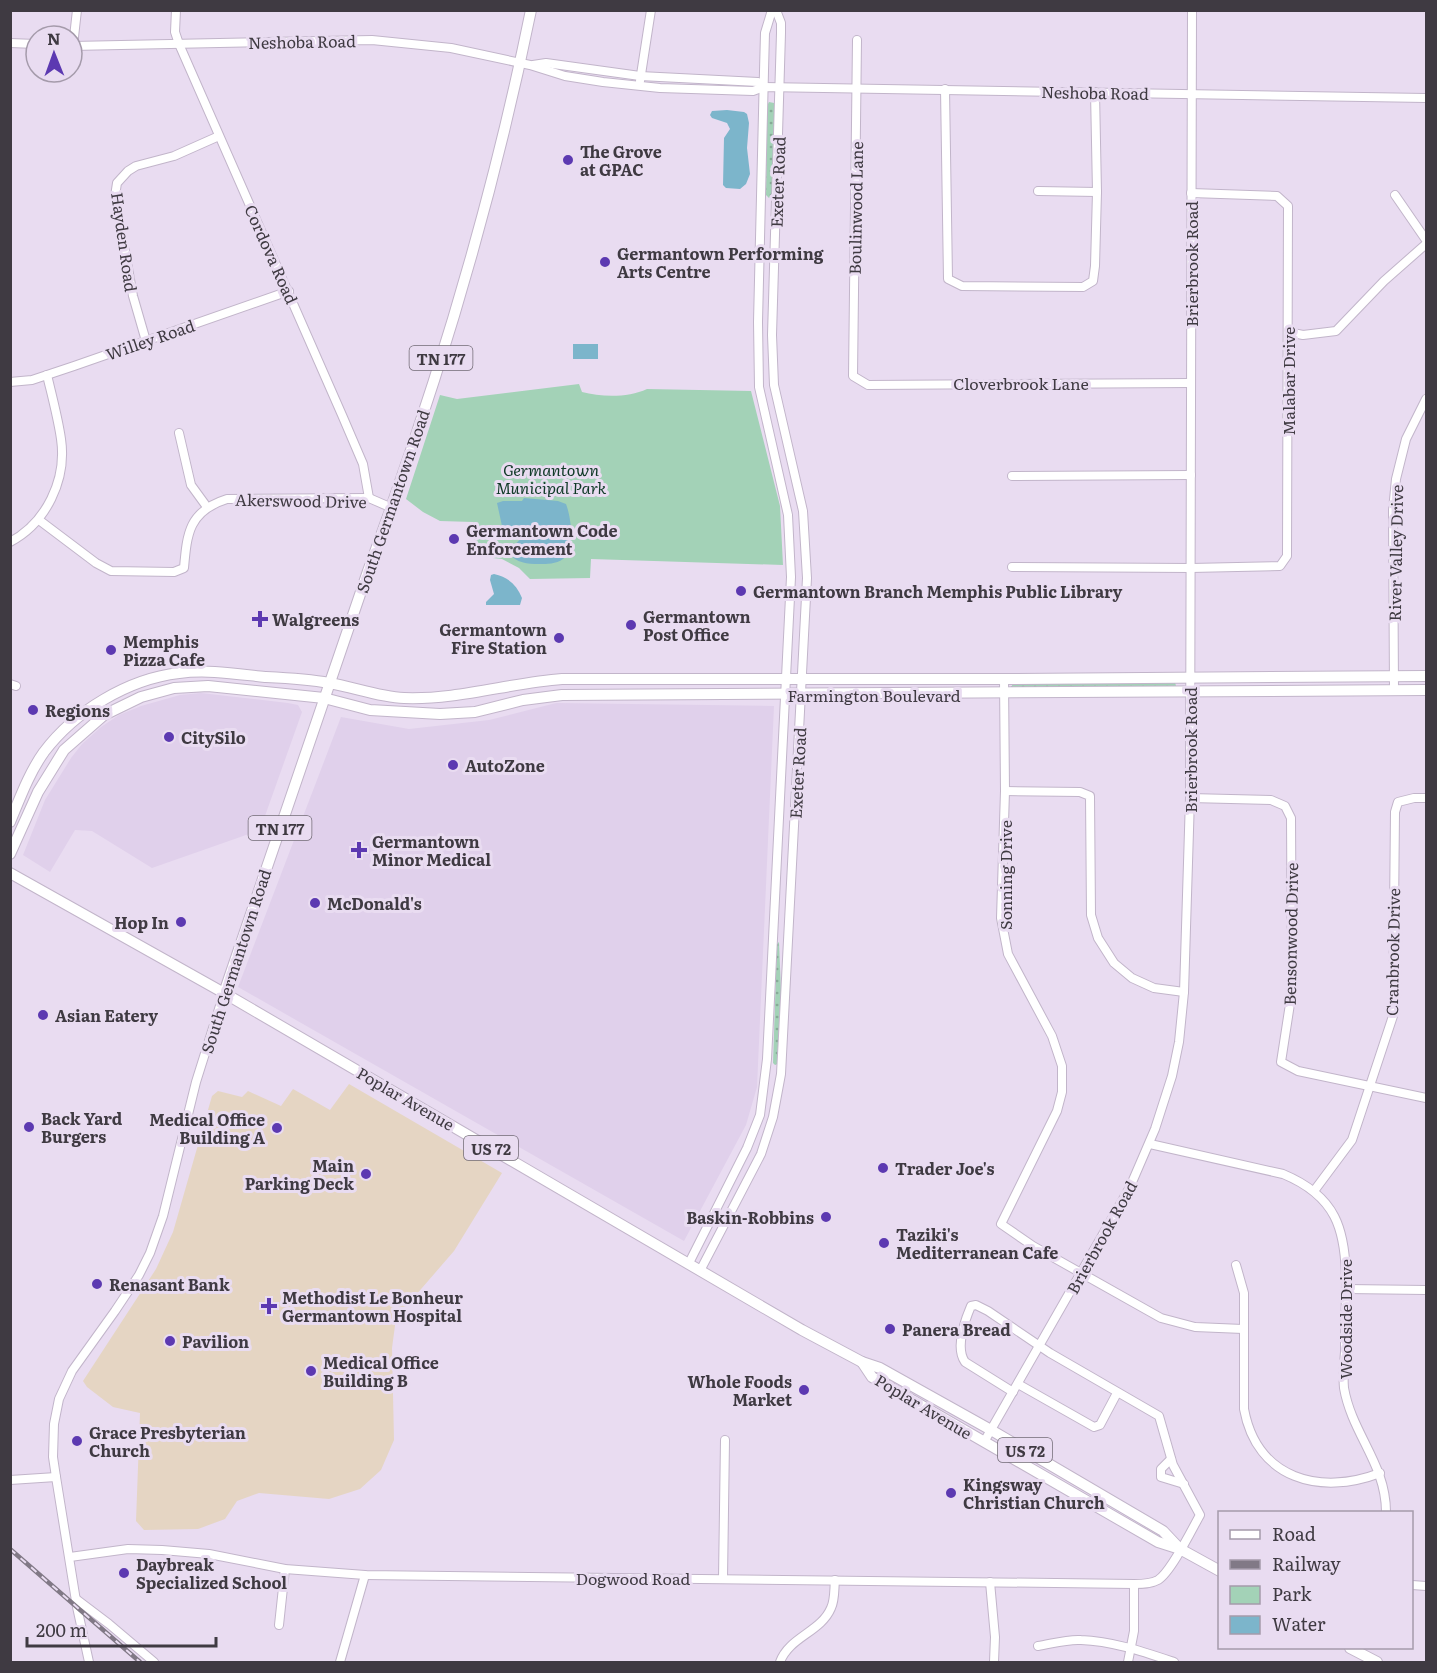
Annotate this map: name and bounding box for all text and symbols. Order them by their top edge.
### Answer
north arrow [24,24,84,84]
text: N [47,26,61,50]
street label: Neshoba Road [248,28,356,54]
street label: Neshoba Road [1041,79,1149,105]
street label: Exeter Road [763,136,791,228]
place label: The Grove at GPAC [580,139,662,181]
street label: Boulinwood Lane [842,141,868,275]
marker: The Grove at GPAC [561,153,575,167]
street label: Hayden Road [106,191,144,294]
street label: Cordova Road [239,200,305,308]
street label: Brierbrook Road [1179,201,1203,327]
place label: Germantown Performing Arts Centre [617,241,824,283]
marker: Germantown Performing Arts Centre [598,255,612,269]
street label: Willey Road [102,313,198,365]
street label: Malabar Drive [1276,327,1300,435]
road number: TN 177 [410,346,472,370]
street label: Cloverbrook Lane [953,371,1089,395]
street label: South Germantown Road [349,406,435,596]
park label: Germantown Municipal Park [496,457,606,499]
street label: River Valley Drive [1382,484,1408,622]
street label: Akerswood Drive [235,487,367,513]
place label: Germantown Code Enforcement [466,518,618,560]
marker: Germantown Code Enforcement [447,532,461,546]
place label: Germantown Branch Memphis Public Library [753,579,1123,603]
marker: Germantown Branch Memphis Public Library [734,584,748,598]
place label: Germantown Post Office [643,604,751,646]
place label: Walgreens [272,607,359,631]
marker: Walgreens [253,612,267,626]
place label: Germantown Fire Station [439,617,547,659]
marker: Germantown Post Office [624,618,638,632]
place label: Memphis Pizza Cafe [123,629,205,671]
marker: Germantown Fire Station [552,631,566,645]
marker: Memphis Pizza Cafe [104,643,118,657]
street label: Farmington Boulevard [787,683,961,707]
street label: Brierbrook Road [1178,687,1202,813]
place label: Regions [45,698,110,722]
marker: Regions [26,703,40,717]
place label: CitySilo [181,725,246,749]
street label: Exeter Road [783,727,811,819]
marker: CitySilo [162,730,176,744]
place label: AutoZone [465,753,545,777]
marker: AutoZone [446,758,460,772]
road number: TN 177 [248,816,312,840]
street label: Sonning Drive [993,820,1017,930]
place label: Germantown Minor Medical [372,829,491,871]
marker: Germantown Minor Medical [350,841,368,859]
street label: Bensonwood Drive [1277,862,1303,1006]
street label: South Germantown Road [194,866,276,1056]
street label: Cranbrook Drive [1379,888,1405,1016]
place label: McDonald's [327,891,422,915]
marker: McDonald's [308,896,322,910]
place label: Hop In [114,910,169,934]
marker: Hop In [174,915,188,929]
place label: Asian Eatery [55,1003,158,1027]
marker: Asian Eatery [36,1008,50,1022]
street label: Poplar Avenue [353,1060,459,1136]
place label: Back Yard Burgers [41,1106,123,1148]
place label: Medical Office Building A [149,1107,265,1149]
marker: Back Yard Burgers [22,1120,36,1134]
marker: Medical Office Building A [270,1121,284,1135]
road number: US 72 [464,1136,518,1160]
place label: Main Parking Deck [245,1153,354,1195]
place label: Trader Joe's [895,1156,994,1180]
marker: Trader Joe's [876,1161,890,1175]
marker: Main Parking Deck [359,1167,373,1181]
street label: Brierbrook Road [1060,1176,1142,1298]
place label: Baskin-Robbins [686,1205,814,1229]
marker: Baskin-Robbins [819,1210,833,1224]
place label: Taziki's Mediterranean Cafe [896,1222,1058,1264]
marker: Taziki's Mediterranean Cafe [877,1236,891,1250]
street label: Woodside Drive [1333,1259,1357,1379]
place label: Renasant Bank [109,1272,230,1296]
marker: Renasant Bank [90,1277,104,1291]
place label: Methodist Le Bonheur Germantown Hospital [282,1285,463,1327]
marker: Methodist Le Bonheur Germantown Hospital [260,1297,278,1315]
place label: Panera Bread [902,1317,1011,1341]
marker: Panera Bread [883,1322,897,1336]
place label: Pavilion [182,1329,249,1353]
marker: Pavilion [163,1334,177,1348]
place label: Medical Office Building B [323,1350,439,1392]
marker: Medical Office Building B [304,1364,318,1378]
street label: Poplar Avenue [871,1368,977,1444]
place label: Whole Foods Market [688,1369,792,1411]
marker: Whole Foods Market [797,1383,811,1397]
place label: Grace Presbyterian Church [89,1420,246,1462]
marker: Grace Presbyterian Church [70,1434,84,1448]
road number: US 72 [998,1438,1052,1462]
place label: Kingsway Christian Church [963,1472,1105,1514]
marker: Kingsway Christian Church [944,1486,958,1500]
legend [1218,1511,1413,1649]
text: Road [1272,1520,1316,1547]
text: Railway [1272,1550,1341,1577]
place label: Daybreak Specialized School [136,1552,287,1594]
marker: Daybreak Specialized School [117,1566,131,1580]
street label: Dogwood Road [576,1566,691,1590]
text: Park [1272,1580,1313,1607]
scale bar [27,1610,216,1648]
text: Water [1272,1610,1326,1637]
text: 200 m [36,1616,87,1643]

